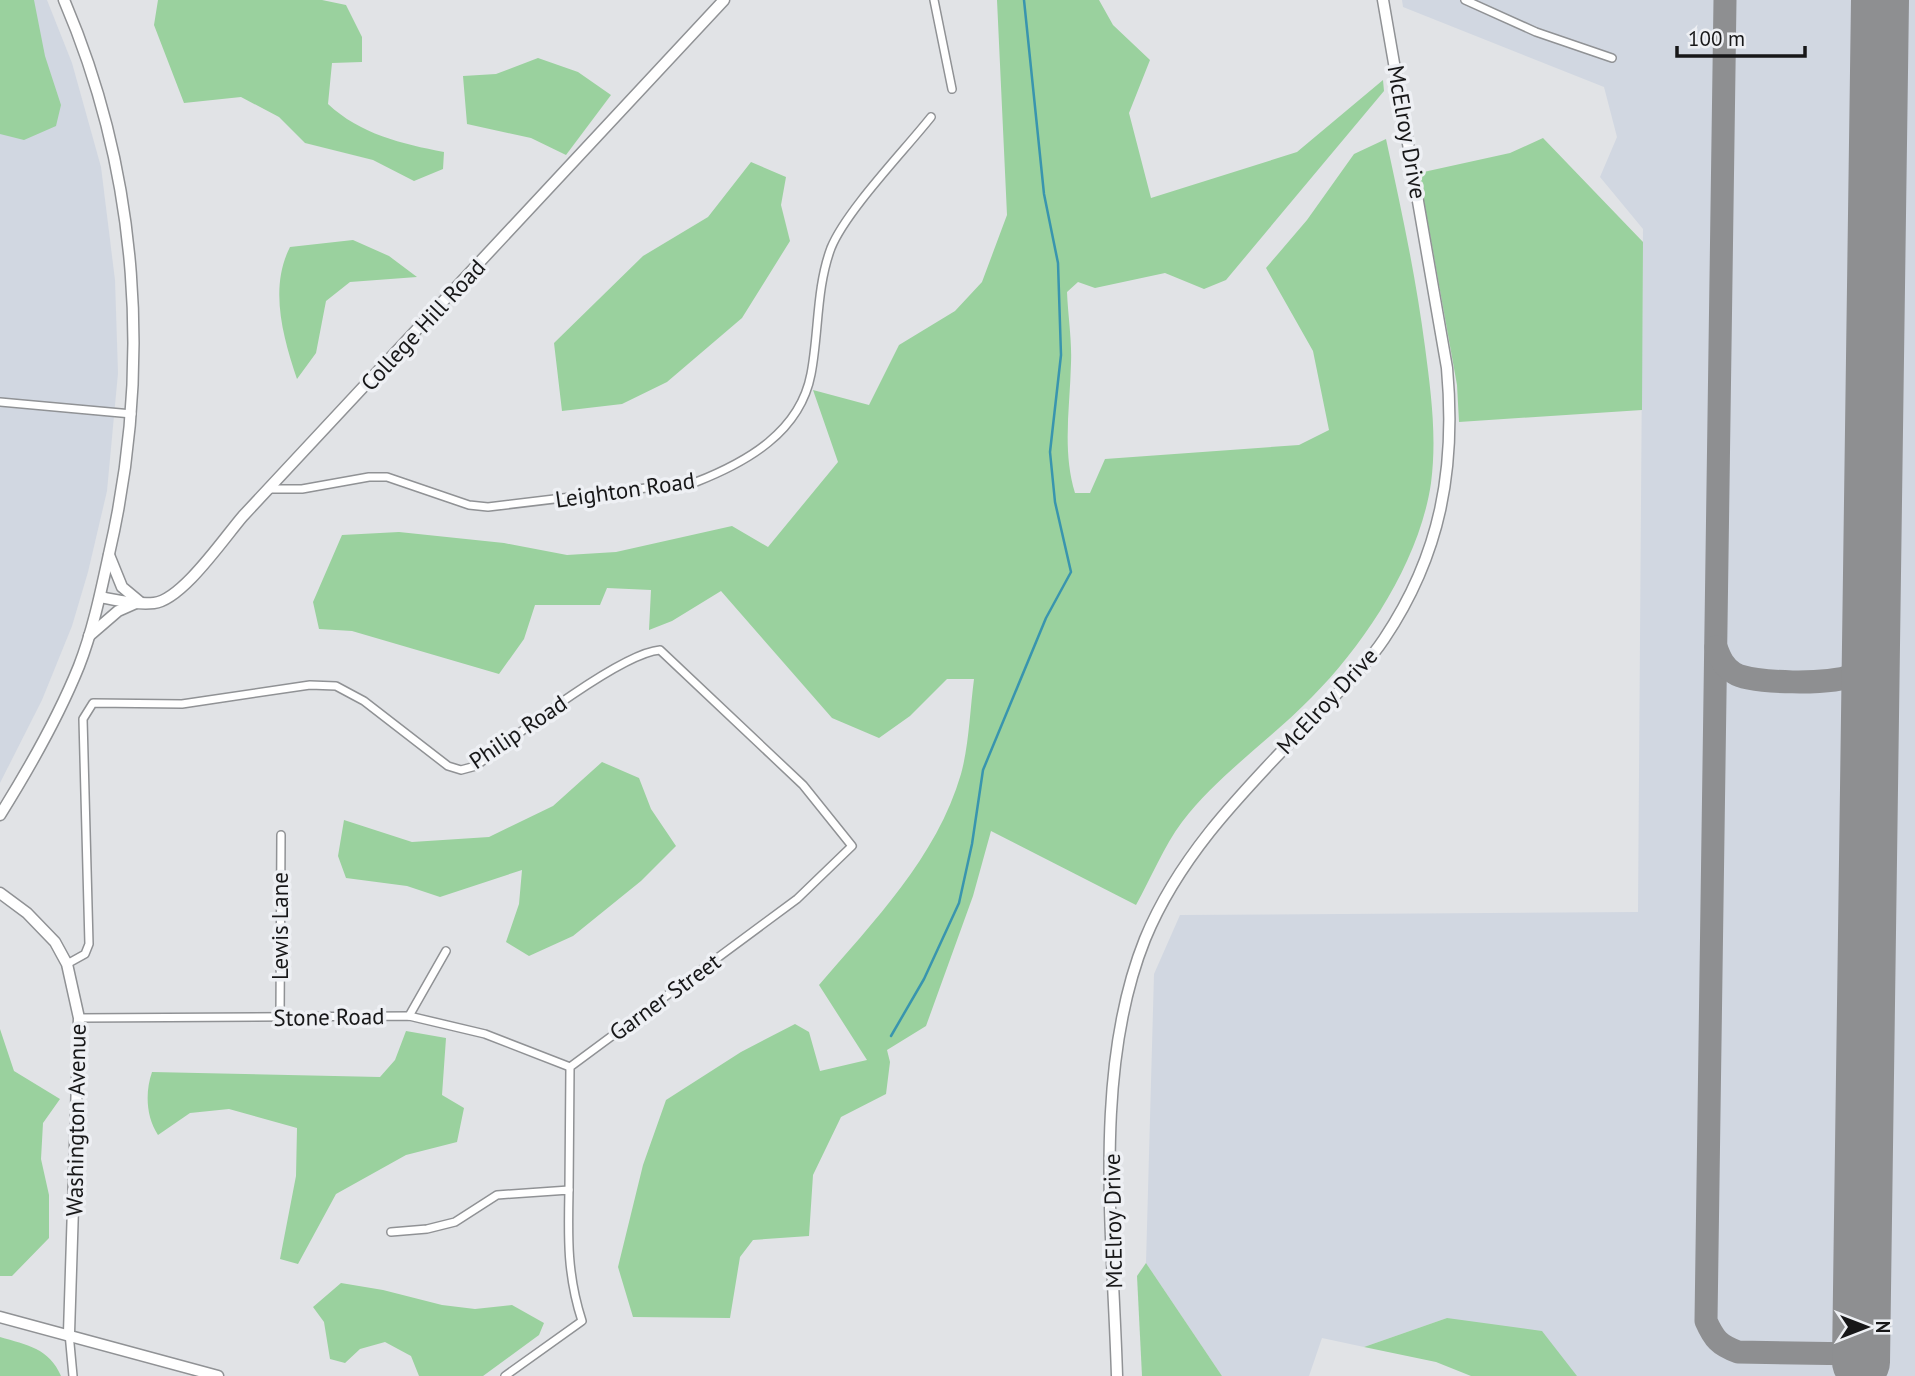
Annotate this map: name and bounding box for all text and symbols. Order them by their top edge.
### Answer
scale bar [1677,14,1805,58]
text: 100 m [1688,25,1745,52]
street label: McElroy Drive [1381,63,1433,201]
street label: College Hill Road [354,253,491,397]
street label: Leighton Road [553,465,697,514]
street label: McElroy Drive [1270,641,1383,760]
street label: Philip Road [463,688,572,775]
street label: Lewis Lane [265,872,294,980]
street label: Garner Street [603,946,726,1047]
street label: Stone Road [273,1001,385,1032]
street label: Washington Avenue [59,1023,92,1217]
street label: McElroy Drive [1097,1153,1128,1289]
north arrow [1831,1292,1901,1362]
text: N [1871,1321,1895,1333]

